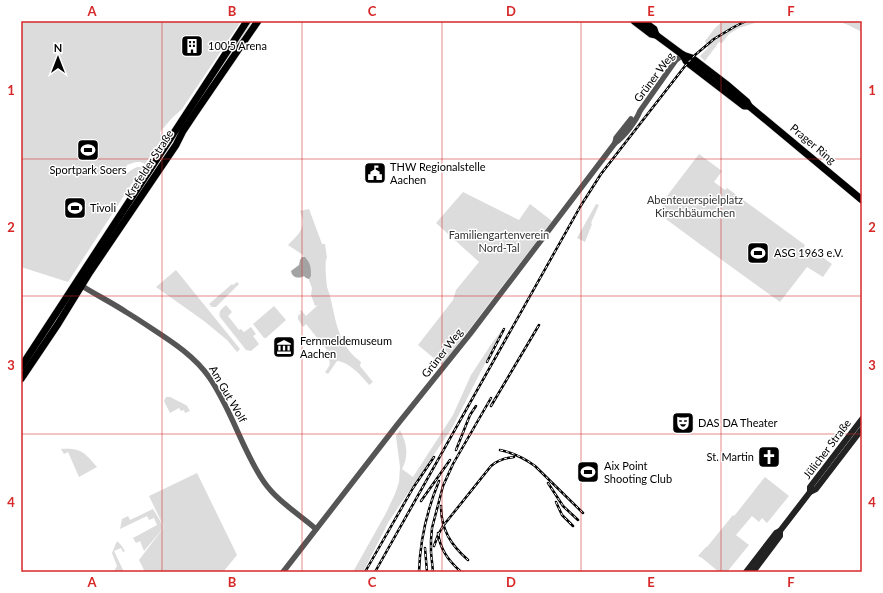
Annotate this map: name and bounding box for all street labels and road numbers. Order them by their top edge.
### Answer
street label: Grüner Weg [631,49,677,104]
street label: Prager Ring [788,121,839,167]
street label: Krefelder Straße [122,127,176,200]
street label: Grüner Weg [418,325,465,380]
street label: Am Gut Wolf [207,363,250,425]
street label: Jülicher Straße [800,416,853,481]

